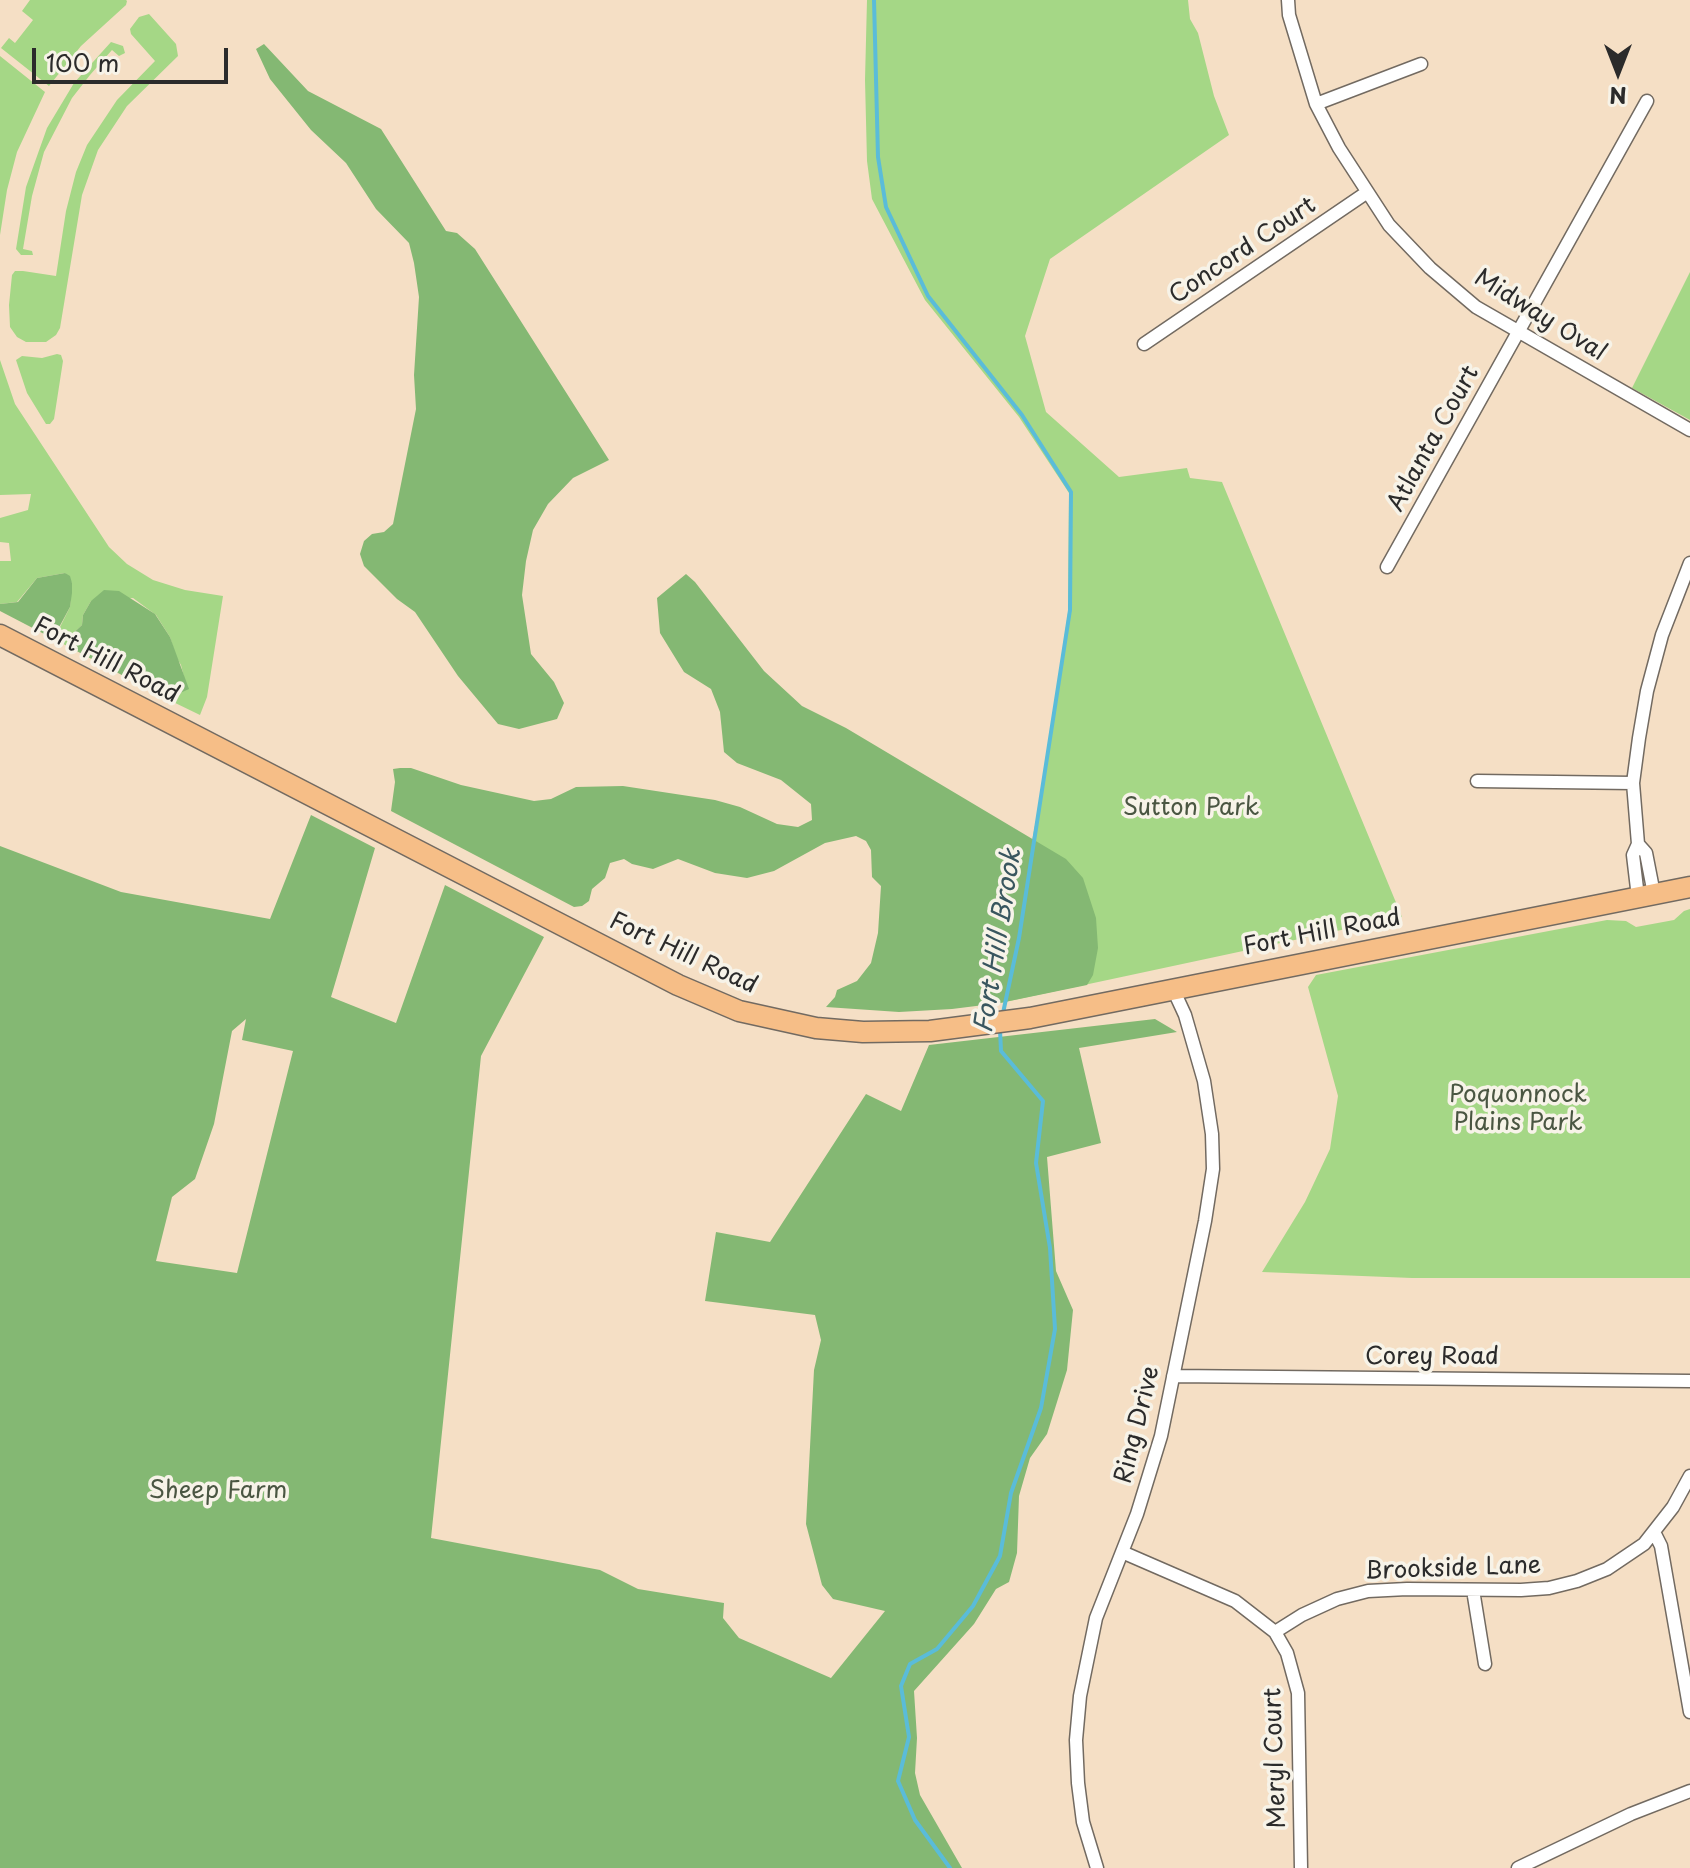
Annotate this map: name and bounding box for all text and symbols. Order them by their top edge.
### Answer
scale bar [36,32,232,82]
north arrow [1578,32,1658,112]
text: 100 m [46,44,119,80]
text: N [1609,80,1627,113]
street label: Concord Court [1164,191,1322,311]
street label: Midway Oval [1469,264,1611,368]
street label: Atlanta Court [1382,361,1486,517]
street label: Fort Hill Road [28,612,184,710]
park label: Sutton Park [1123,794,1259,822]
water label: Fort Hill Brook [969,847,1029,1035]
street label: Fort Hill Road [1241,904,1403,962]
street label: Fort Hill Road [605,907,761,1001]
park label: Poquonnock Plains Park [1449,1081,1587,1137]
street label: Corey Road [1365,1343,1499,1371]
street label: Ring Drive [1110,1363,1166,1487]
park label: Sheep Farm [149,1477,287,1505]
street label: Brookside Lane [1364,1552,1542,1586]
street label: Meryl Court [1259,1687,1293,1829]

